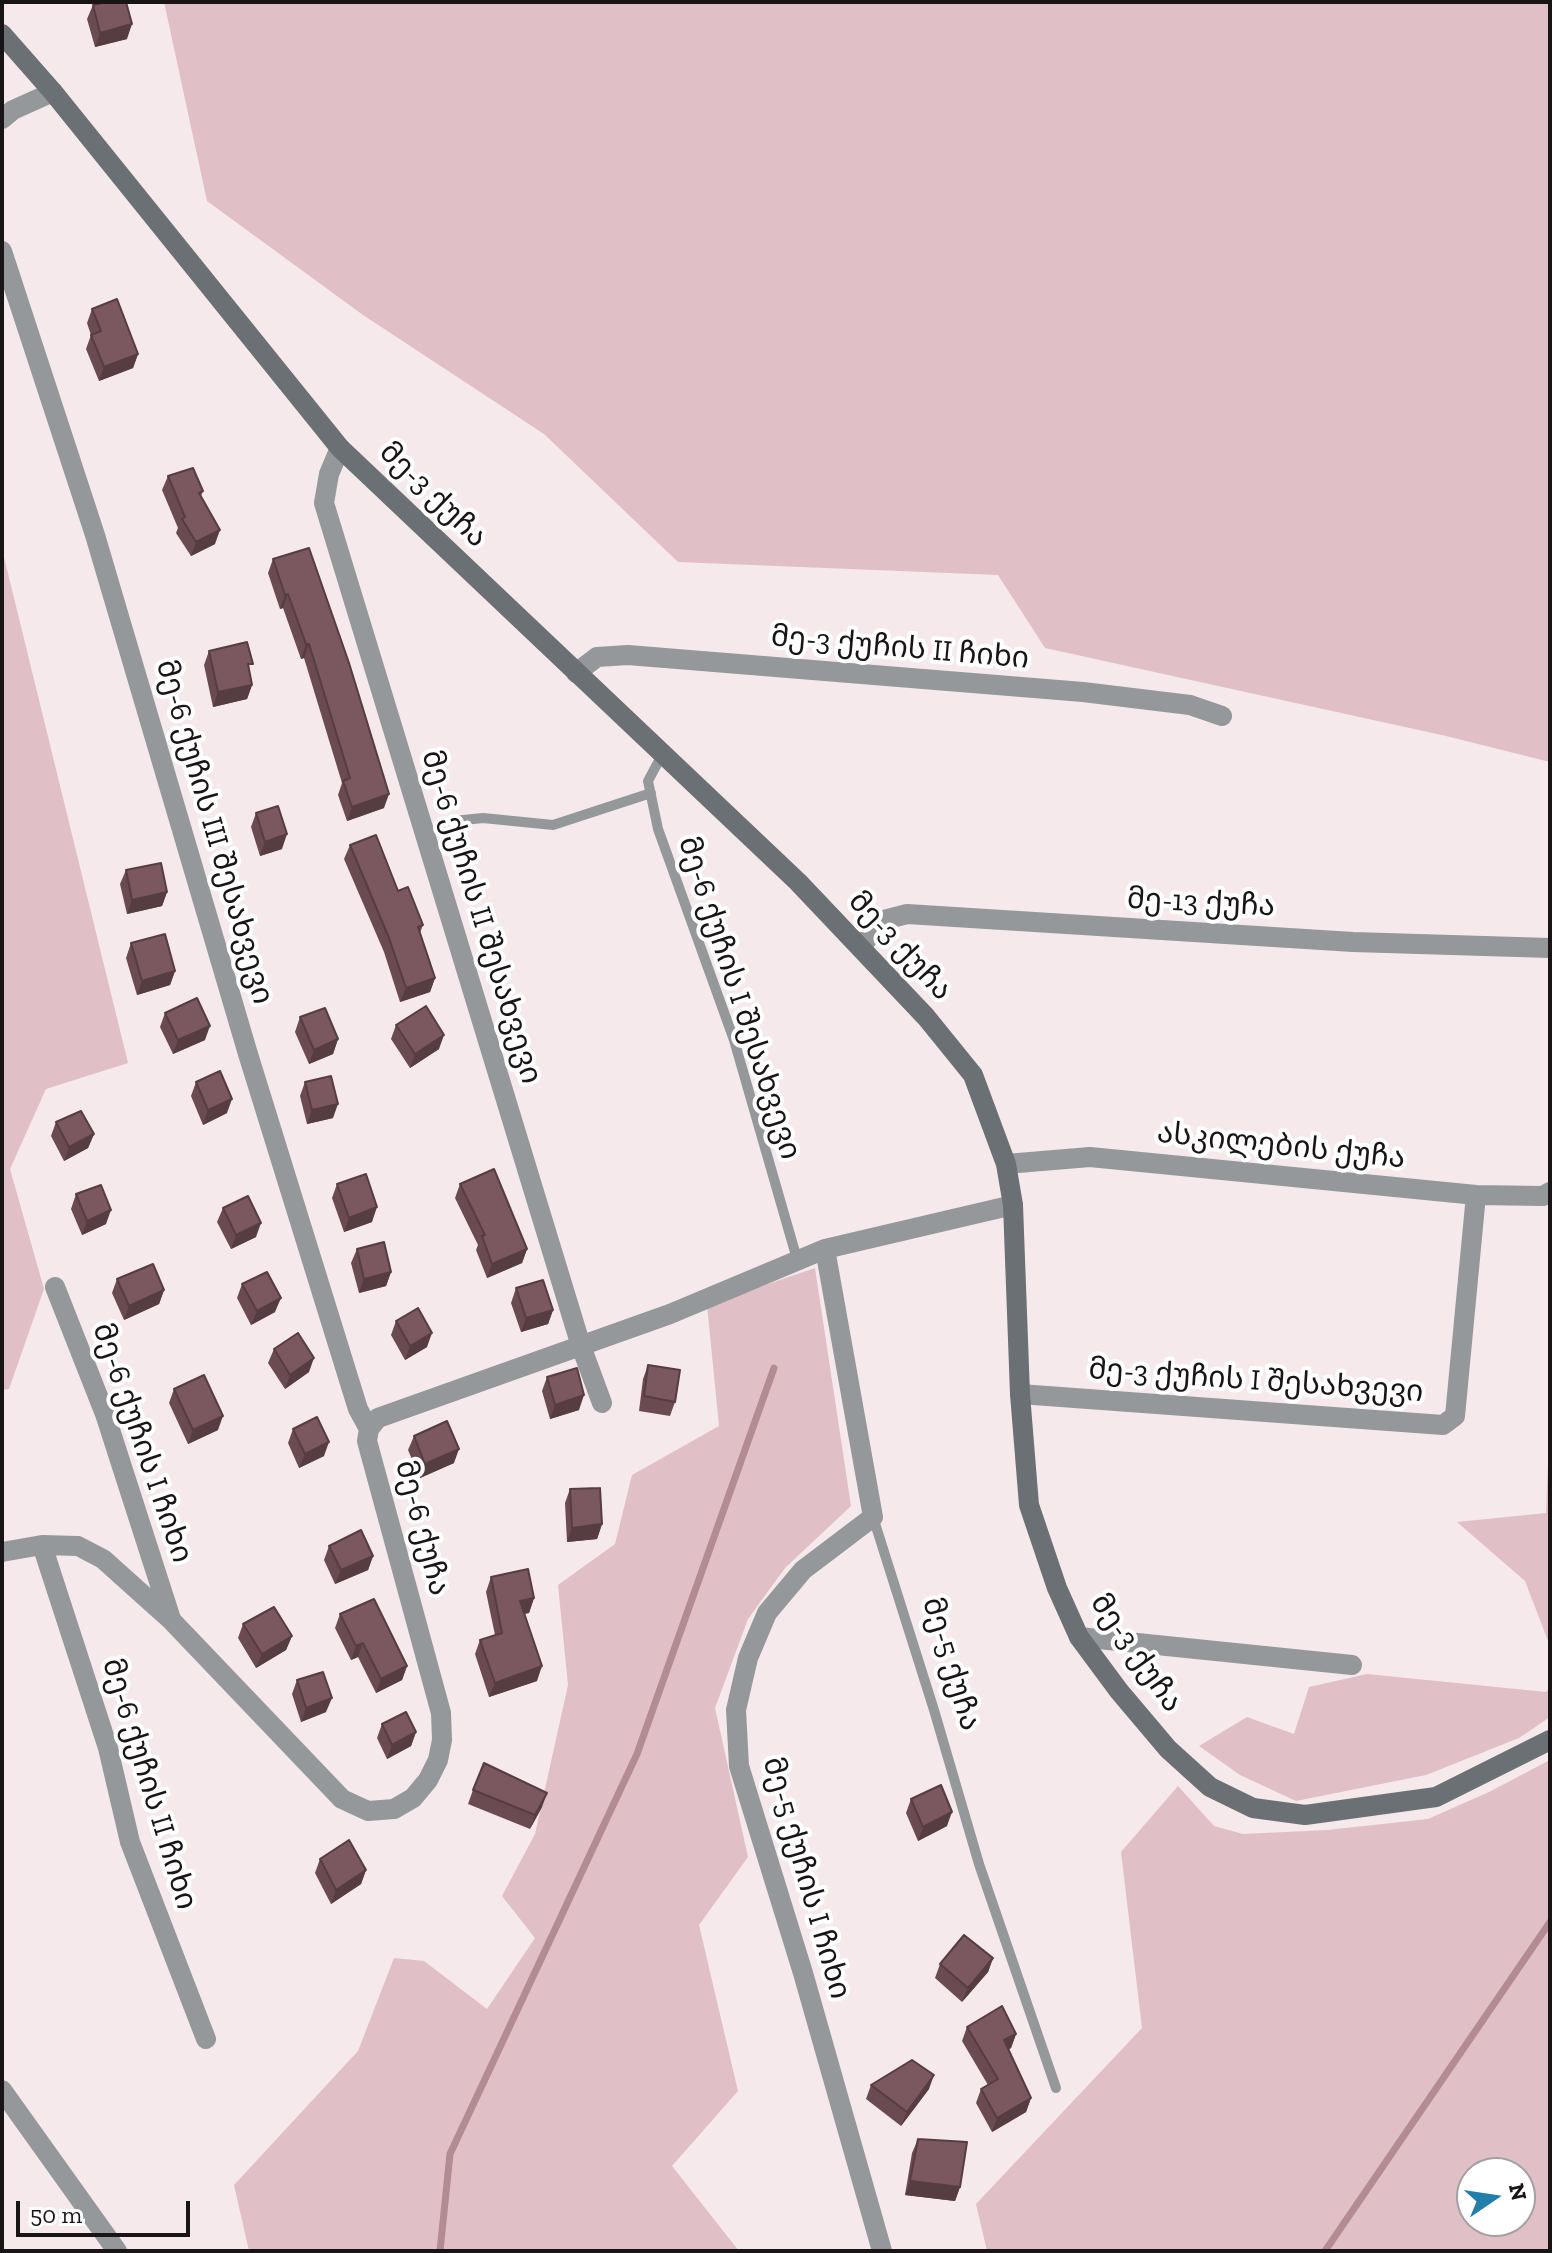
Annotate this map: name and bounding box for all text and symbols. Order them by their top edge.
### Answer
street label: მე-3 ქუჩა [371,435,495,555]
street label: მე-3 ქუჩის II ჩიხი [770,619,1030,677]
street label: მე-6 ქუჩის III შესახვევი [148,656,280,1008]
street label: მე-6 ქუჩის II შესახვევი [413,746,549,1088]
street label: მე-6 ქუჩის I შესახვევი [670,832,808,1164]
street label: მე-13 ქუჩა [1126,881,1276,925]
street label: მე-3 ქუჩა [840,884,960,1008]
street label: ასკილების ქუჩა [1155,1115,1407,1177]
street label: მე-6 ქუჩის I ჩიხი [84,1318,200,1568]
street label: მე-3 ქუჩის I შესახვევი [1087,1351,1425,1411]
street label: მე-6 ქუჩა [387,1456,457,1600]
street label: მე-3 ქუჩა [1082,1587,1190,1719]
street label: მე-5 ქუჩა [914,1593,988,1735]
street label: მე-6 ქუჩის II ჩიხი [94,1654,204,1914]
street label: მე-5 ქუჩის I ჩიხი [754,1753,858,2003]
north arrow [1456,2157,1536,2237]
text: N [1503,2181,1533,2203]
scale bar [20,2185,194,2235]
text: 50 m [30,2200,82,2229]

